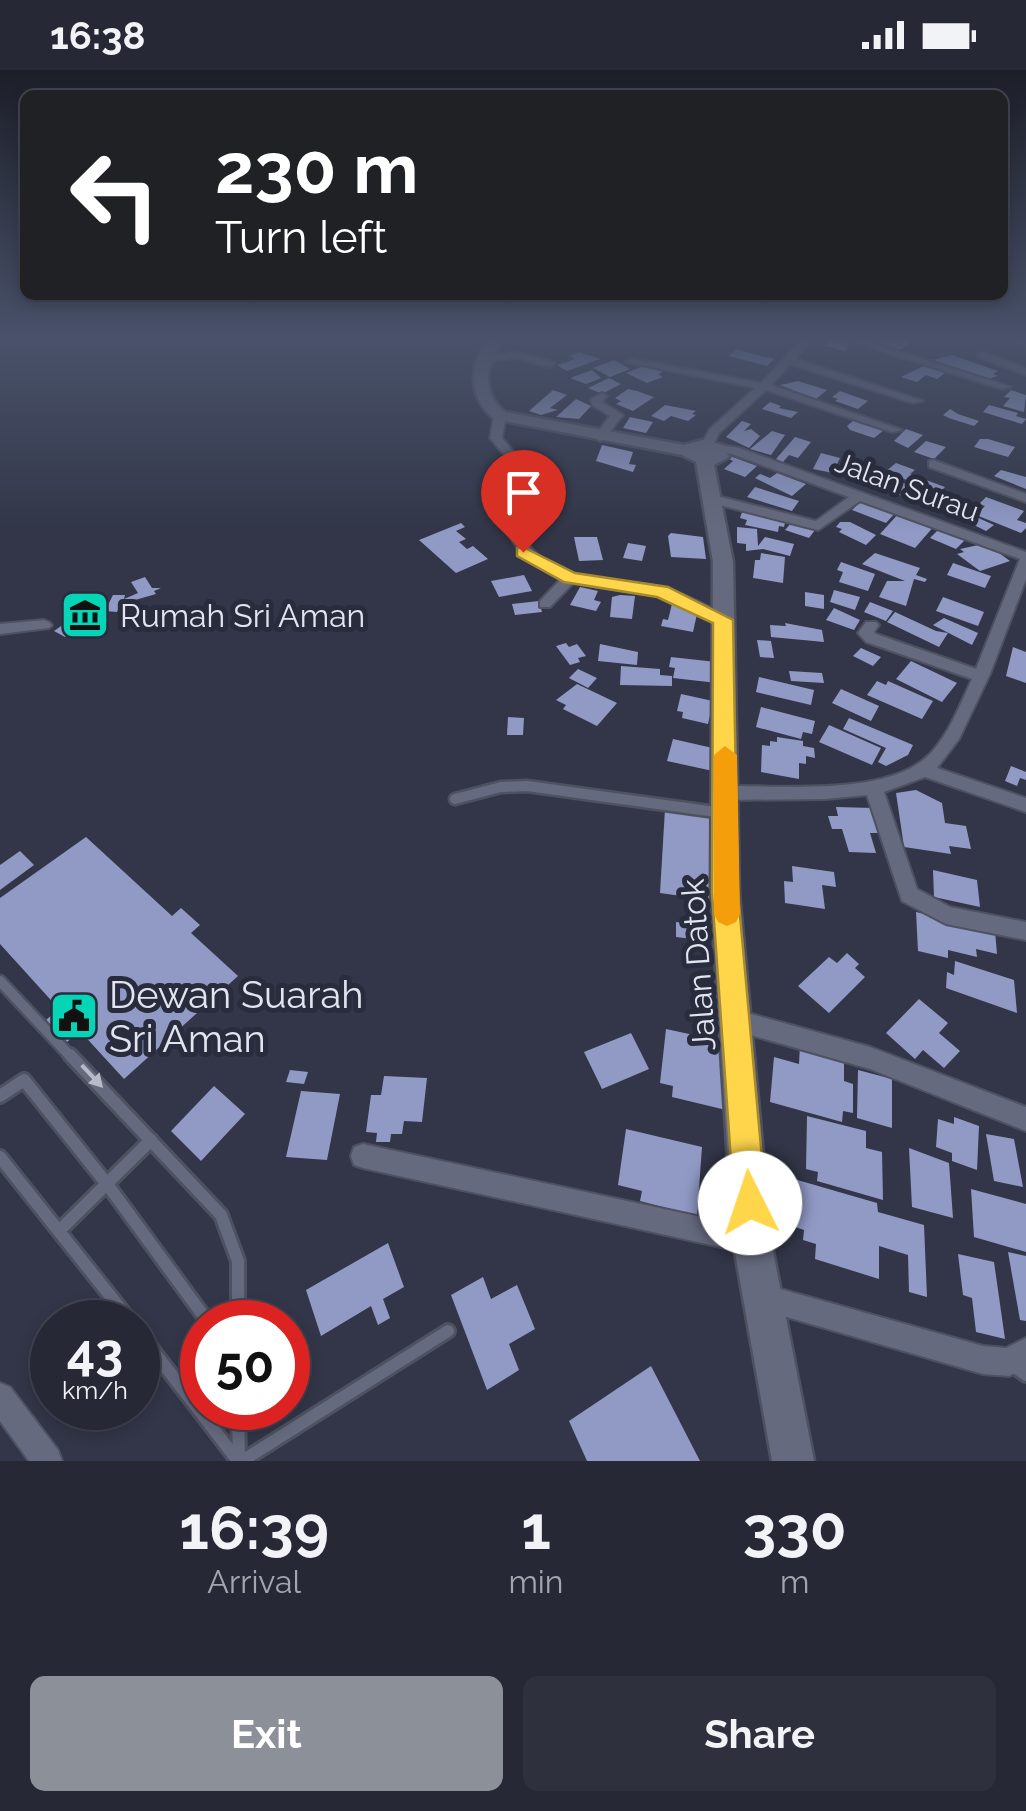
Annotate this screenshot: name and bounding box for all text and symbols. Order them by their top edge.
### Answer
text: 16:38 [50,13,145,58]
text: 230 m [215,127,419,209]
icon: left [50,130,180,260]
text: Turn left [215,211,387,264]
street label: Jalan Surau [831,446,983,528]
pin [481,450,566,553]
icon: arrive [496,465,551,520]
museum icon: Rumah Sri Aman [59,589,111,641]
place label: Rumah Sri Aman [120,597,365,634]
street label: Jalan Datok [674,878,722,1052]
place label: Dewan Suarah Sri Aman [109,972,363,1061]
public building icon: Dewan Suarah Sri Aman [48,990,100,1042]
one-way arrow [80,1063,103,1087]
position arrow [698,1151,802,1255]
speed limit sign: 50 [180,1300,310,1430]
text: 43 [67,1323,123,1382]
text: km/h [62,1375,128,1405]
text: 16:39 [179,1493,329,1563]
text: 1 [521,1493,551,1563]
text: 330 [743,1493,847,1563]
text: Arrival [207,1563,301,1600]
text: min [508,1563,563,1600]
text: m [780,1563,809,1600]
button: Exit [30,1676,503,1791]
button: Share [523,1676,996,1791]

